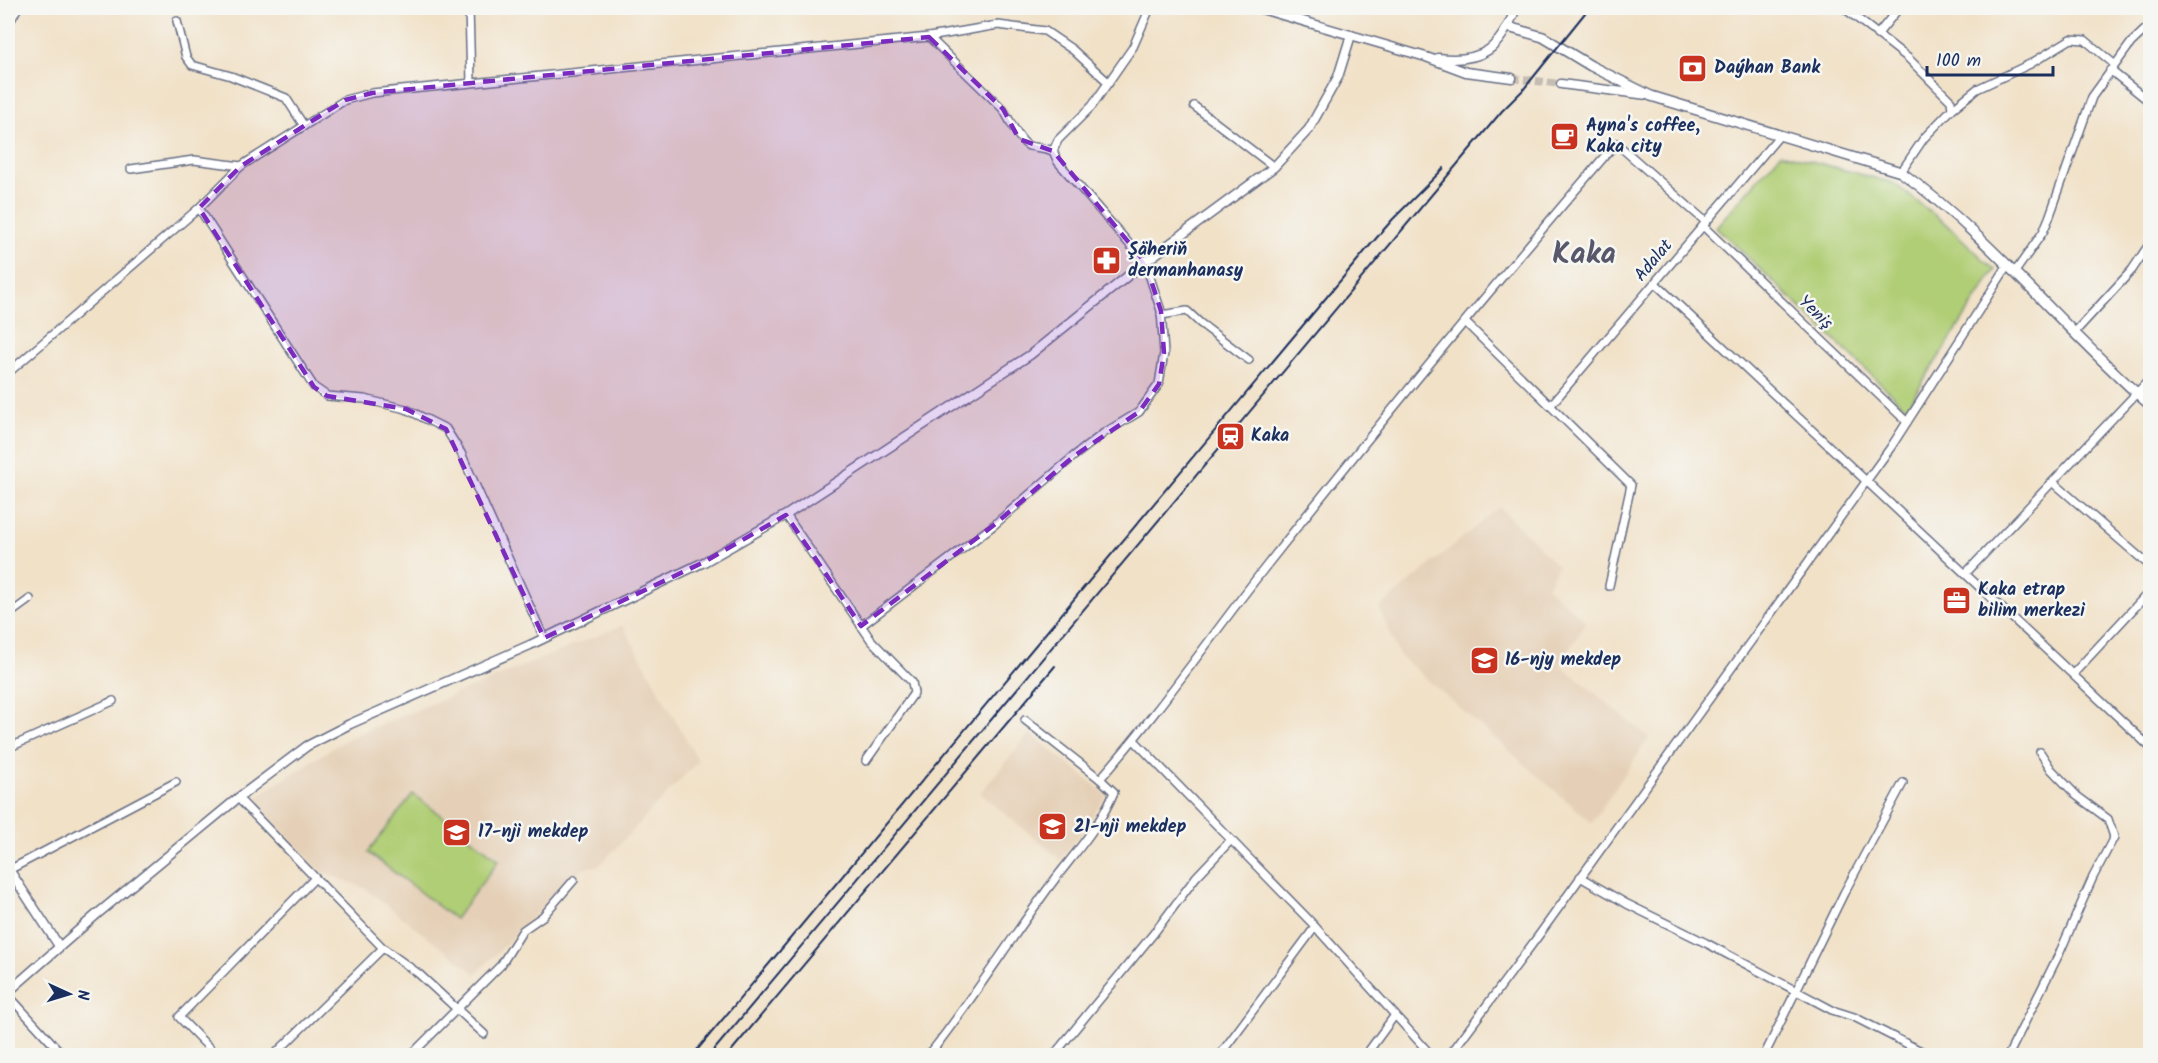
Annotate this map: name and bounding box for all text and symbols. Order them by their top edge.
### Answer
scale bar [1927,39,2053,77]
text: 100 m [1936,47,1981,76]
bank icon: Daýhan Bank [1677,52,1709,84]
place label: Daýhan Bank [1714,54,1821,83]
place label: Ayna's coffee, Kaka city [1586,112,1700,162]
cafe icon: Ayna's coffee, Kaka city [1549,120,1581,152]
district label: Kaka [1552,231,1616,279]
street label: Adalat [1627,232,1681,289]
place label: Şäheriň dermanhanasy [1128,236,1244,286]
pharmacy icon: Şäheriň dermanhanasy [1091,244,1123,276]
street label: Yeniş [1791,289,1840,338]
station icon: Kaka [1214,420,1246,452]
place label: Kaka [1251,422,1289,451]
place label: Kaka etrap bilim merkezi [1978,576,2085,626]
office icon: Kaka etrap bilim merkezi [1941,584,1973,616]
school or university icon: 16-njy mekdep [1468,644,1500,676]
place label: 16-njy mekdep [1505,646,1622,675]
school or university icon: 21-nji mekdep [1037,811,1069,843]
place label: 21-nji mekdep [1074,813,1187,842]
school or university icon: 17-nji mekdep [441,816,473,848]
place label: 17-nji mekdep [478,818,589,847]
north arrow [39,964,99,1024]
text: N [70,989,95,1001]

